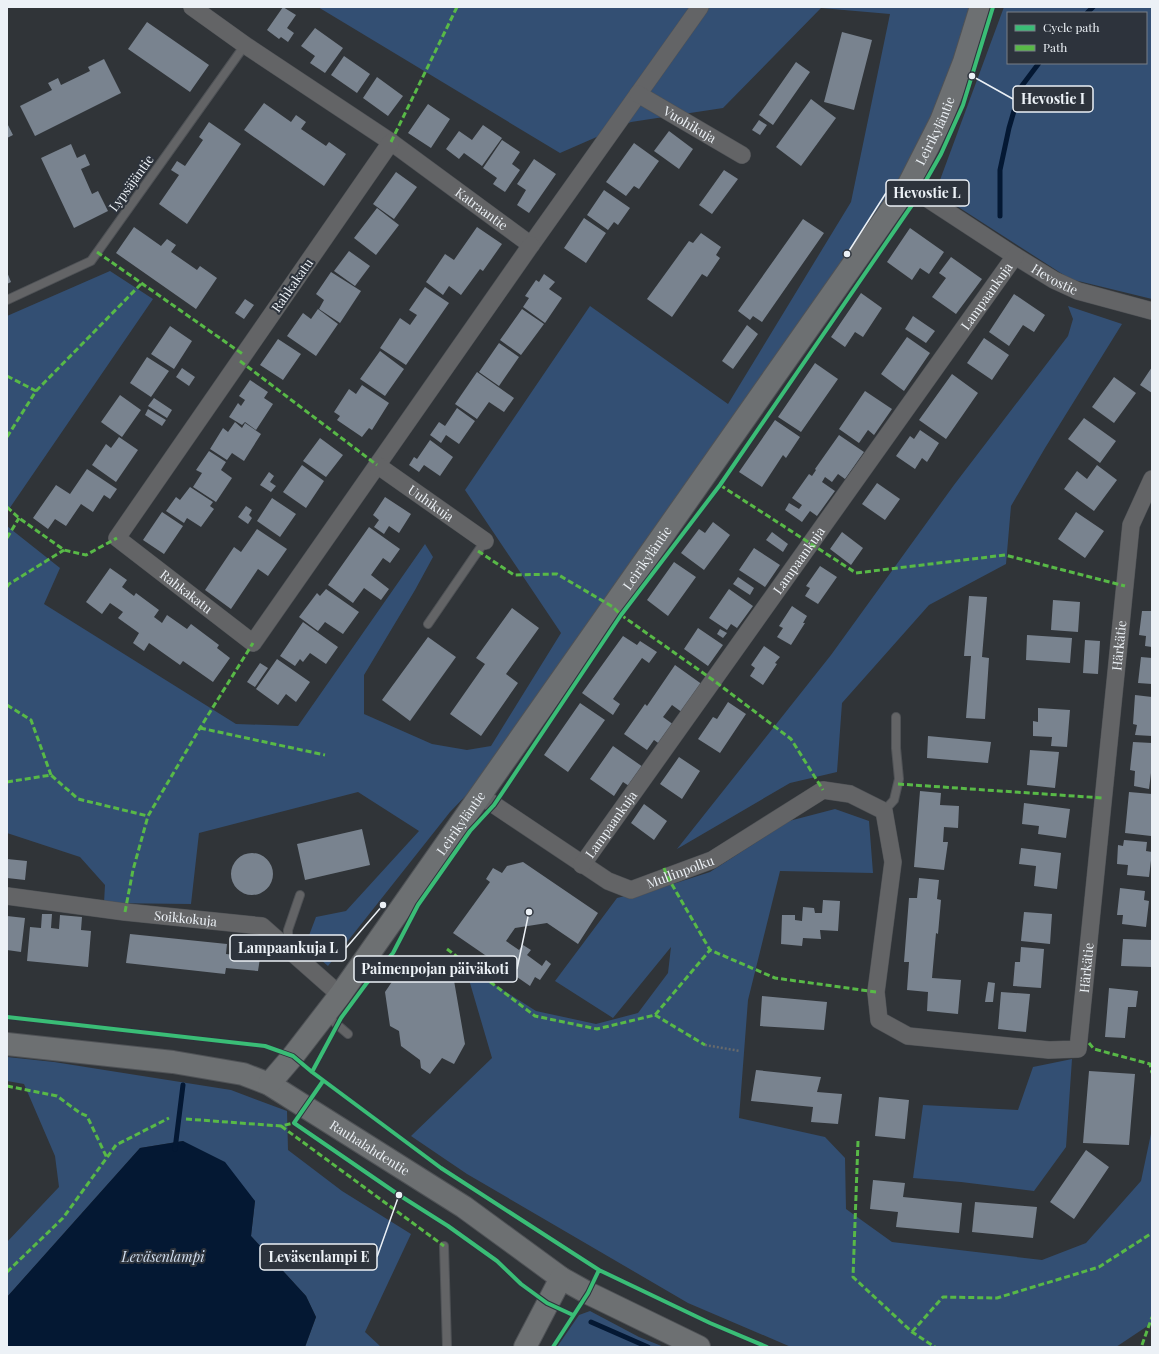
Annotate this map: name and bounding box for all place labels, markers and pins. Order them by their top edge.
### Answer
callout: Hevostie I [1013,86,1093,112]
callout: Hevostie L [886,180,969,206]
callout: Lampaankuja L [230,935,346,961]
callout: Paimenpojan päiväkoti [354,956,517,982]
callout: Leväsenlampi E [260,1244,377,1270]

